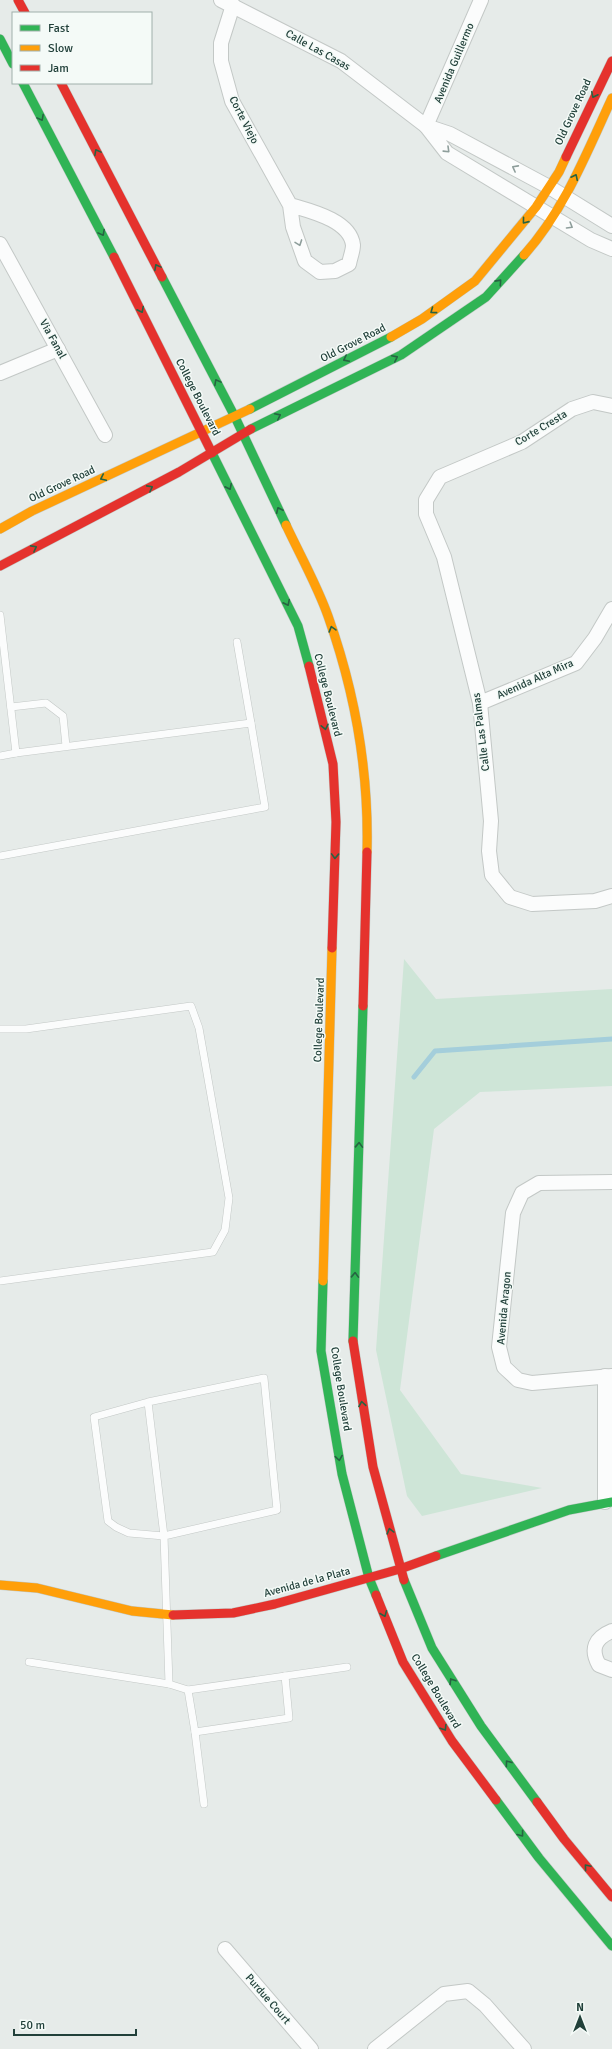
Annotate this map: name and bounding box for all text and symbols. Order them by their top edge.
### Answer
legend [12,12,152,84]
text: Fast [48,21,69,36]
street label: Avenida Guillermo [431,21,477,105]
street label: Calle Las Casas [283,27,353,73]
text: Slow [48,41,73,56]
text: Jam [48,61,69,76]
street label: Old Grove Road [552,77,594,147]
one-way arrow [591,91,599,98]
street label: Corte Viejo [226,94,262,146]
one-way arrow [37,113,44,121]
one-way arrow [442,146,449,153]
one-way arrow [94,149,102,156]
one-way arrow [512,166,519,173]
one-way arrow [570,174,578,182]
one-way arrow [522,216,529,223]
one-way arrow [566,222,573,229]
one-way arrow [97,229,104,236]
one-way arrow [294,239,302,246]
one-way arrow [155,264,162,271]
one-way arrow [495,279,502,287]
one-way arrow [136,305,144,313]
one-way arrow [430,306,437,314]
street label: Via Fanal [37,317,69,361]
street label: Old Grove Road [318,321,388,365]
one-way arrow [343,354,351,362]
one-way arrow [390,355,398,363]
street label: College Boulevard [173,356,223,438]
one-way arrow [215,379,222,386]
street label: Corte Cresta [513,407,570,449]
one-way arrow [274,413,281,421]
street label: Old Grove Road [27,463,97,505]
one-way arrow [100,473,107,481]
one-way arrow [224,482,232,490]
one-way arrow [145,485,153,492]
one-way arrow [276,507,284,514]
one-way arrow [30,545,38,552]
one-way arrow [282,599,290,606]
one-way arrow [328,626,337,633]
street label: College Boulevard [311,652,345,738]
street label: Avenida Alta Mira [495,656,576,702]
street label: Calle Las Palmas [470,692,492,772]
one-way arrow [320,724,328,730]
one-way arrow [331,853,339,859]
street label: College Boulevard [311,977,327,1063]
one-way arrow [355,1142,363,1148]
street label: Avenida Aragon [494,1271,514,1345]
one-way arrow [351,1272,359,1278]
street label: College Boulevard [328,1346,354,1432]
one-way arrow [359,1401,367,1408]
one-way arrow [334,1455,343,1461]
one-way arrow [386,1528,394,1535]
street label: Avenida de la Plata [262,1564,352,1600]
one-way arrow [379,1609,387,1617]
street label: College Boulevard [409,1651,464,1731]
one-way arrow [450,1678,457,1685]
one-way arrow [440,1724,447,1731]
one-way arrow [506,1761,513,1768]
one-way arrow [516,1829,523,1836]
one-way arrow [585,1864,592,1871]
street label: Purdue Court [243,1971,293,2027]
north arrow [560,1997,600,2037]
text: N [576,2001,584,2014]
scale bar [14,2011,136,2037]
text: 50 m [20,2018,45,2033]

